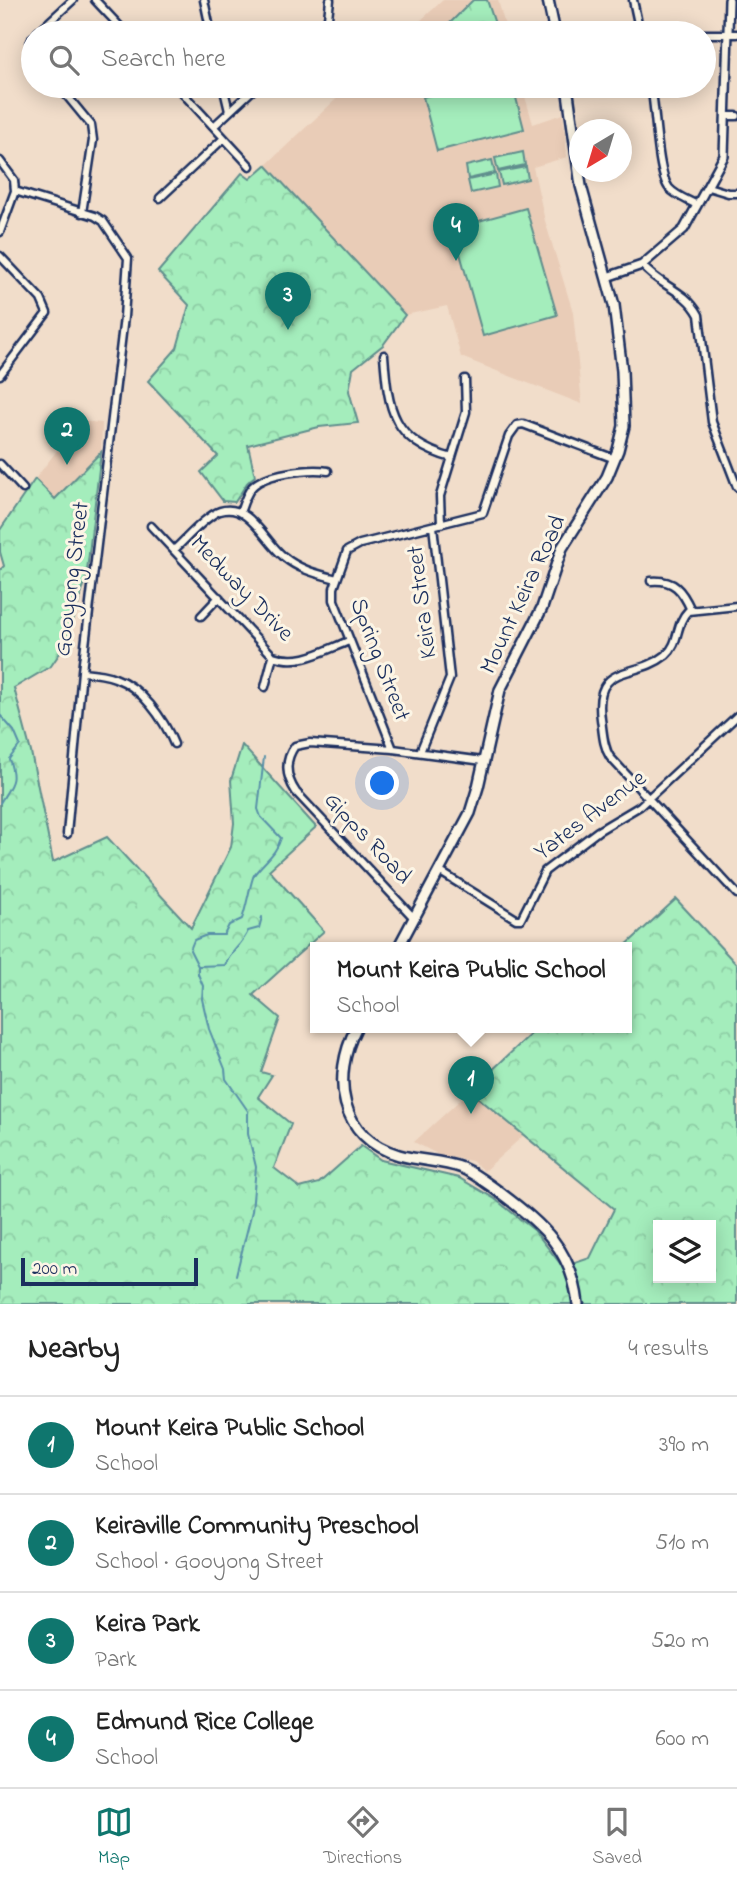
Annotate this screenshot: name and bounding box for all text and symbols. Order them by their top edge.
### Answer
search box [21,21,716,98]
icon: search [45,41,83,79]
text: Search here [101,41,226,79]
north arrow [569,119,632,182]
pin: 4 [433,203,479,261]
pin: 3 [265,272,311,330]
pin: 2 [44,407,90,465]
street label: Gooyong Street [46,500,101,659]
street label: Mount Keira Road [472,509,576,680]
street label: Medway Drive [180,528,301,651]
street label: Keira Street [399,543,447,661]
street label: Spring Street [339,593,419,727]
street label: Yates Avenue [527,762,655,870]
your location [365,766,399,800]
street label: Gipps Road [315,785,420,894]
popup [310,942,632,1033]
text: Mount Keira Public School [336,952,606,990]
text: School [336,990,399,1023]
pin: 1 [448,1056,494,1114]
map controls [653,1220,716,1283]
button: layers [653,1220,716,1283]
scale bar [21,1255,198,1287]
text: 200 m [32,1256,77,1283]
text: Nearby [28,1328,120,1372]
text: 4 results [628,1333,709,1366]
text: Mount Keira Public School [95,1410,364,1448]
text: 1 [47,1429,55,1462]
text: 390 m [659,1429,709,1462]
text: School [95,1448,158,1481]
text: Keiraville Community Preschool [95,1508,419,1546]
text: 2 [45,1527,57,1560]
text: 510 m [655,1527,709,1560]
text: School · Gooyong Street [95,1546,324,1579]
text: Keira Park [95,1606,200,1644]
text: 3 [46,1625,56,1658]
text: 520 m [651,1625,709,1658]
text: Park [95,1644,137,1677]
text: Edmund Rice College [95,1704,314,1742]
text: 4 [46,1723,56,1756]
text: 600 m [655,1723,709,1756]
text: School [95,1742,158,1775]
tab: Map [95,1803,133,1872]
tab: Directions [323,1803,402,1872]
tab: Saved [592,1803,642,1872]

